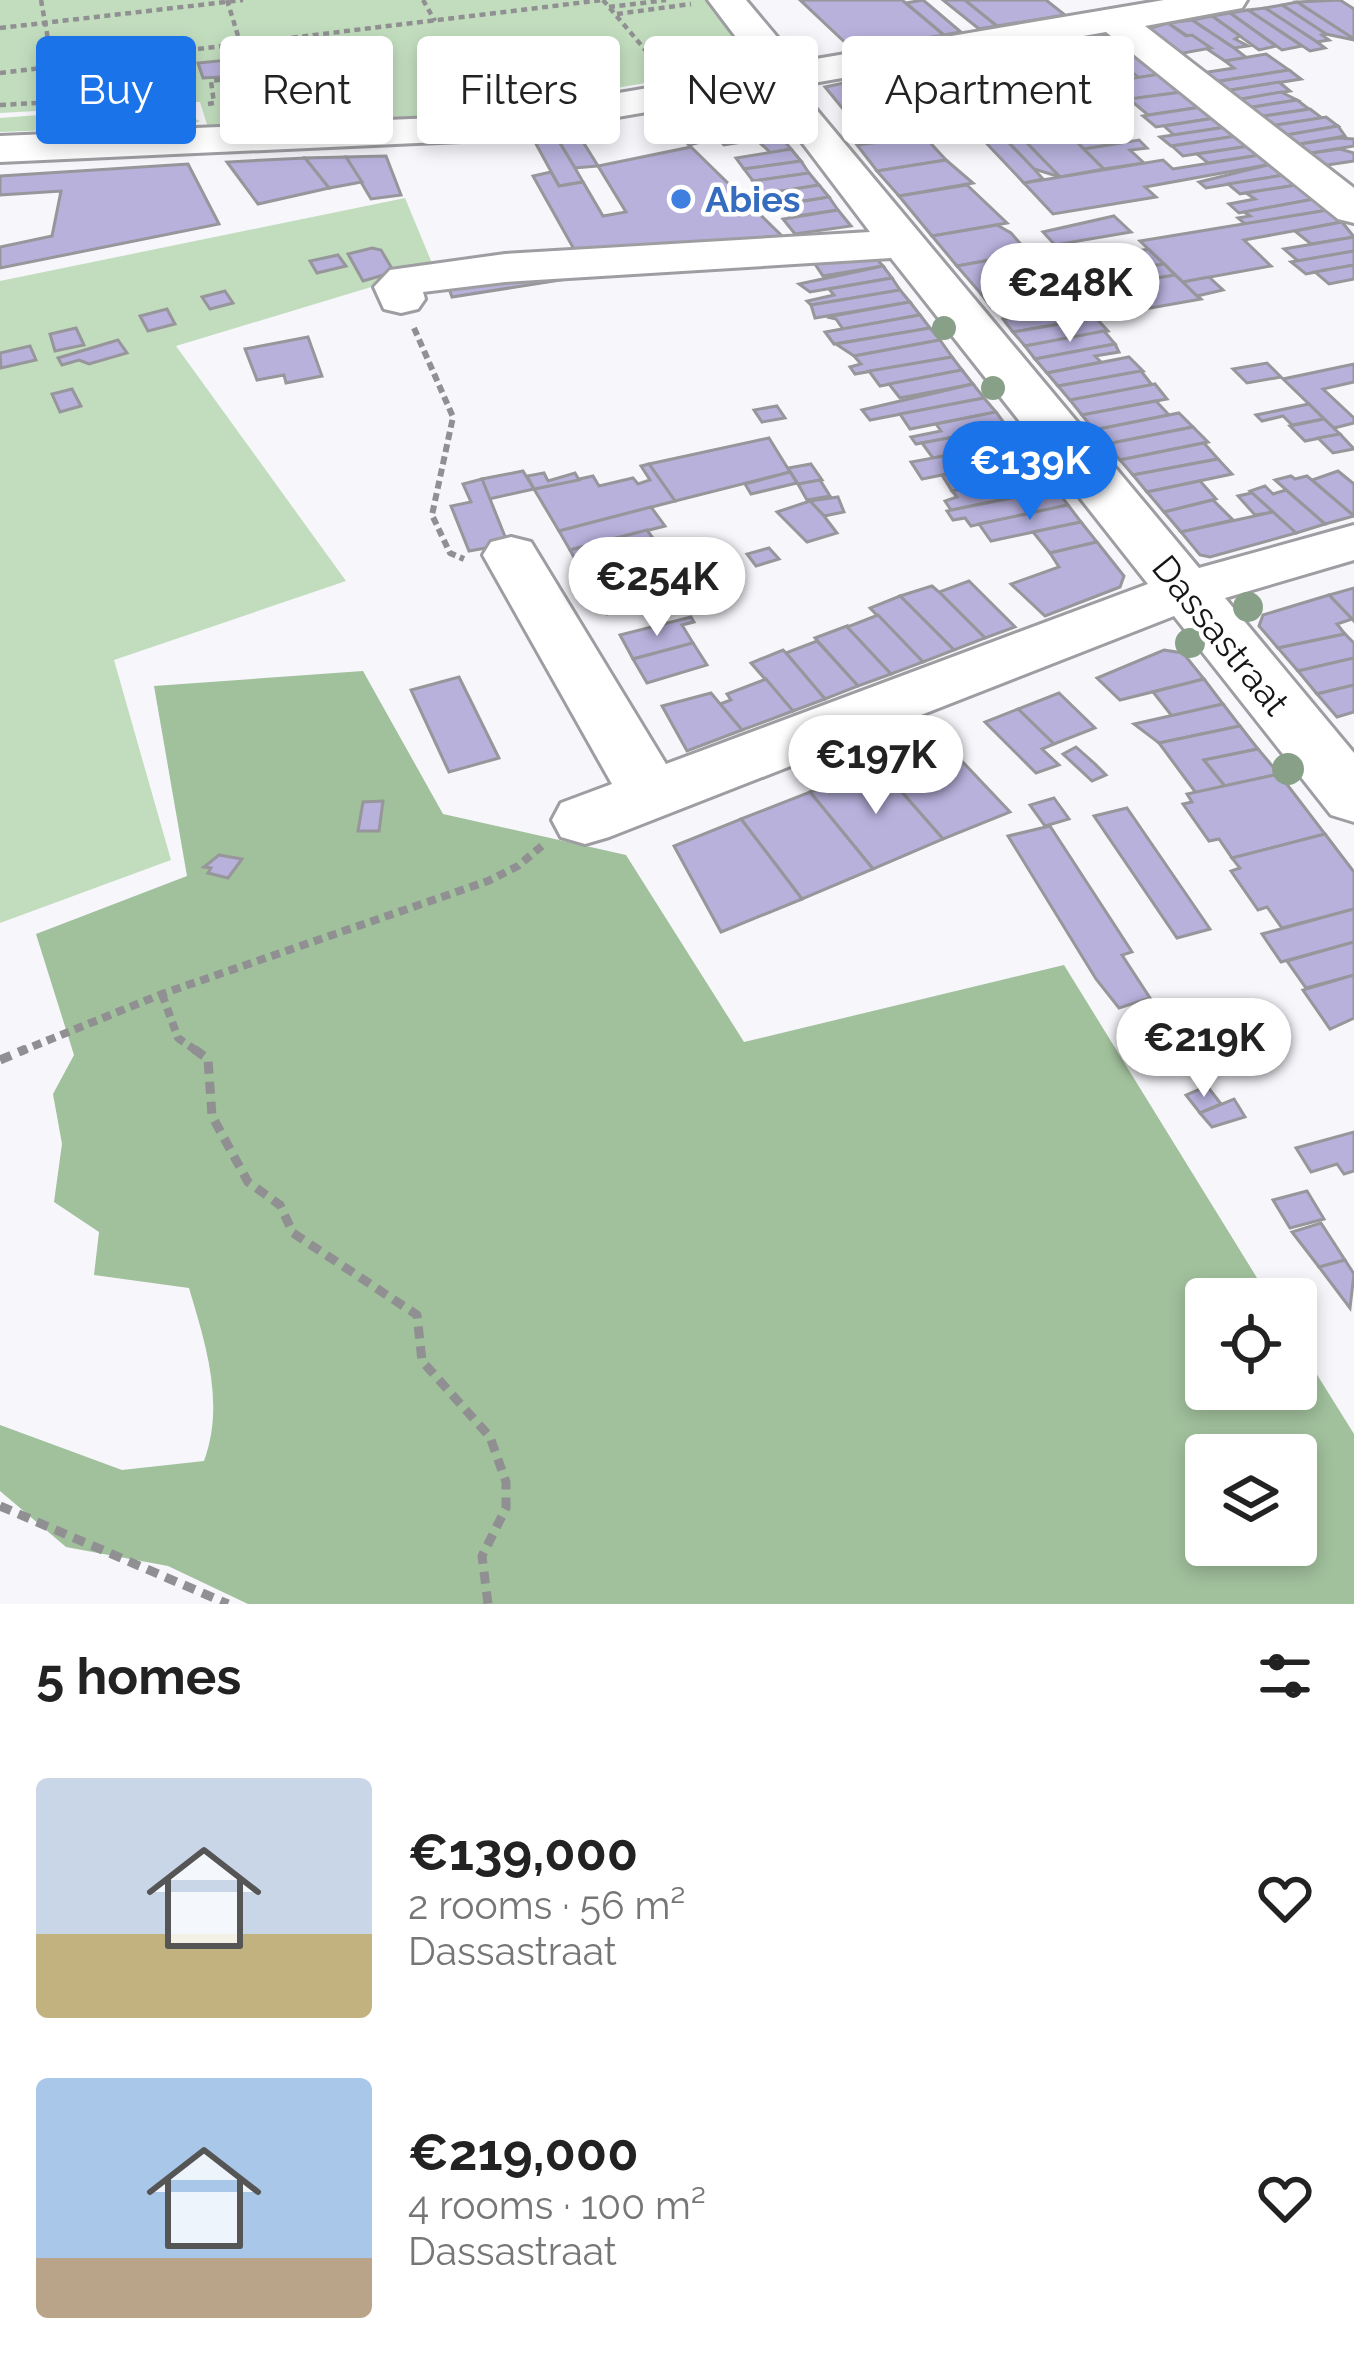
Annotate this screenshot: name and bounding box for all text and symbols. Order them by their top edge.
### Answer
chip: Buy [36,36,196,144]
chip: Rent [220,36,393,144]
chip: Filters [417,36,620,144]
chip: New [644,36,818,144]
chip: Apartment [842,36,1134,144]
place label: Abies [705,178,801,220]
marker: Abies [668,186,694,212]
pin: €248K [986,243,1154,345]
text: €248K [1007,259,1133,305]
pin: €139K [946,421,1114,523]
text: €139K [969,437,1091,483]
pin: €254K [573,537,741,639]
street label: Dassastraat [1144,547,1298,723]
text: €254K [595,553,719,599]
pin: €197K [792,715,960,817]
text: €197K [815,731,937,777]
pin: €219K [1120,998,1288,1100]
text: €219K [1143,1014,1265,1060]
map controls [1185,1278,1317,1566]
button: locate [1185,1278,1317,1410]
button: layers [1185,1434,1317,1566]
icon: filters [1252,1643,1318,1709]
text: 5 homes [36,1646,241,1706]
text: €139,000 [408,1822,638,1882]
icon: home [132,1826,276,1970]
icon: heart [1252,1865,1318,1931]
text: 2 rooms · 56 m² [408,1882,685,1928]
text: Dassastraat [408,1928,617,1974]
text: €219,000 [408,2122,638,2182]
icon: home [132,2126,276,2270]
icon: heart [1252,2165,1318,2231]
text: 4 rooms · 100 m² [408,2182,706,2228]
text: Dassastraat [408,2228,617,2274]

